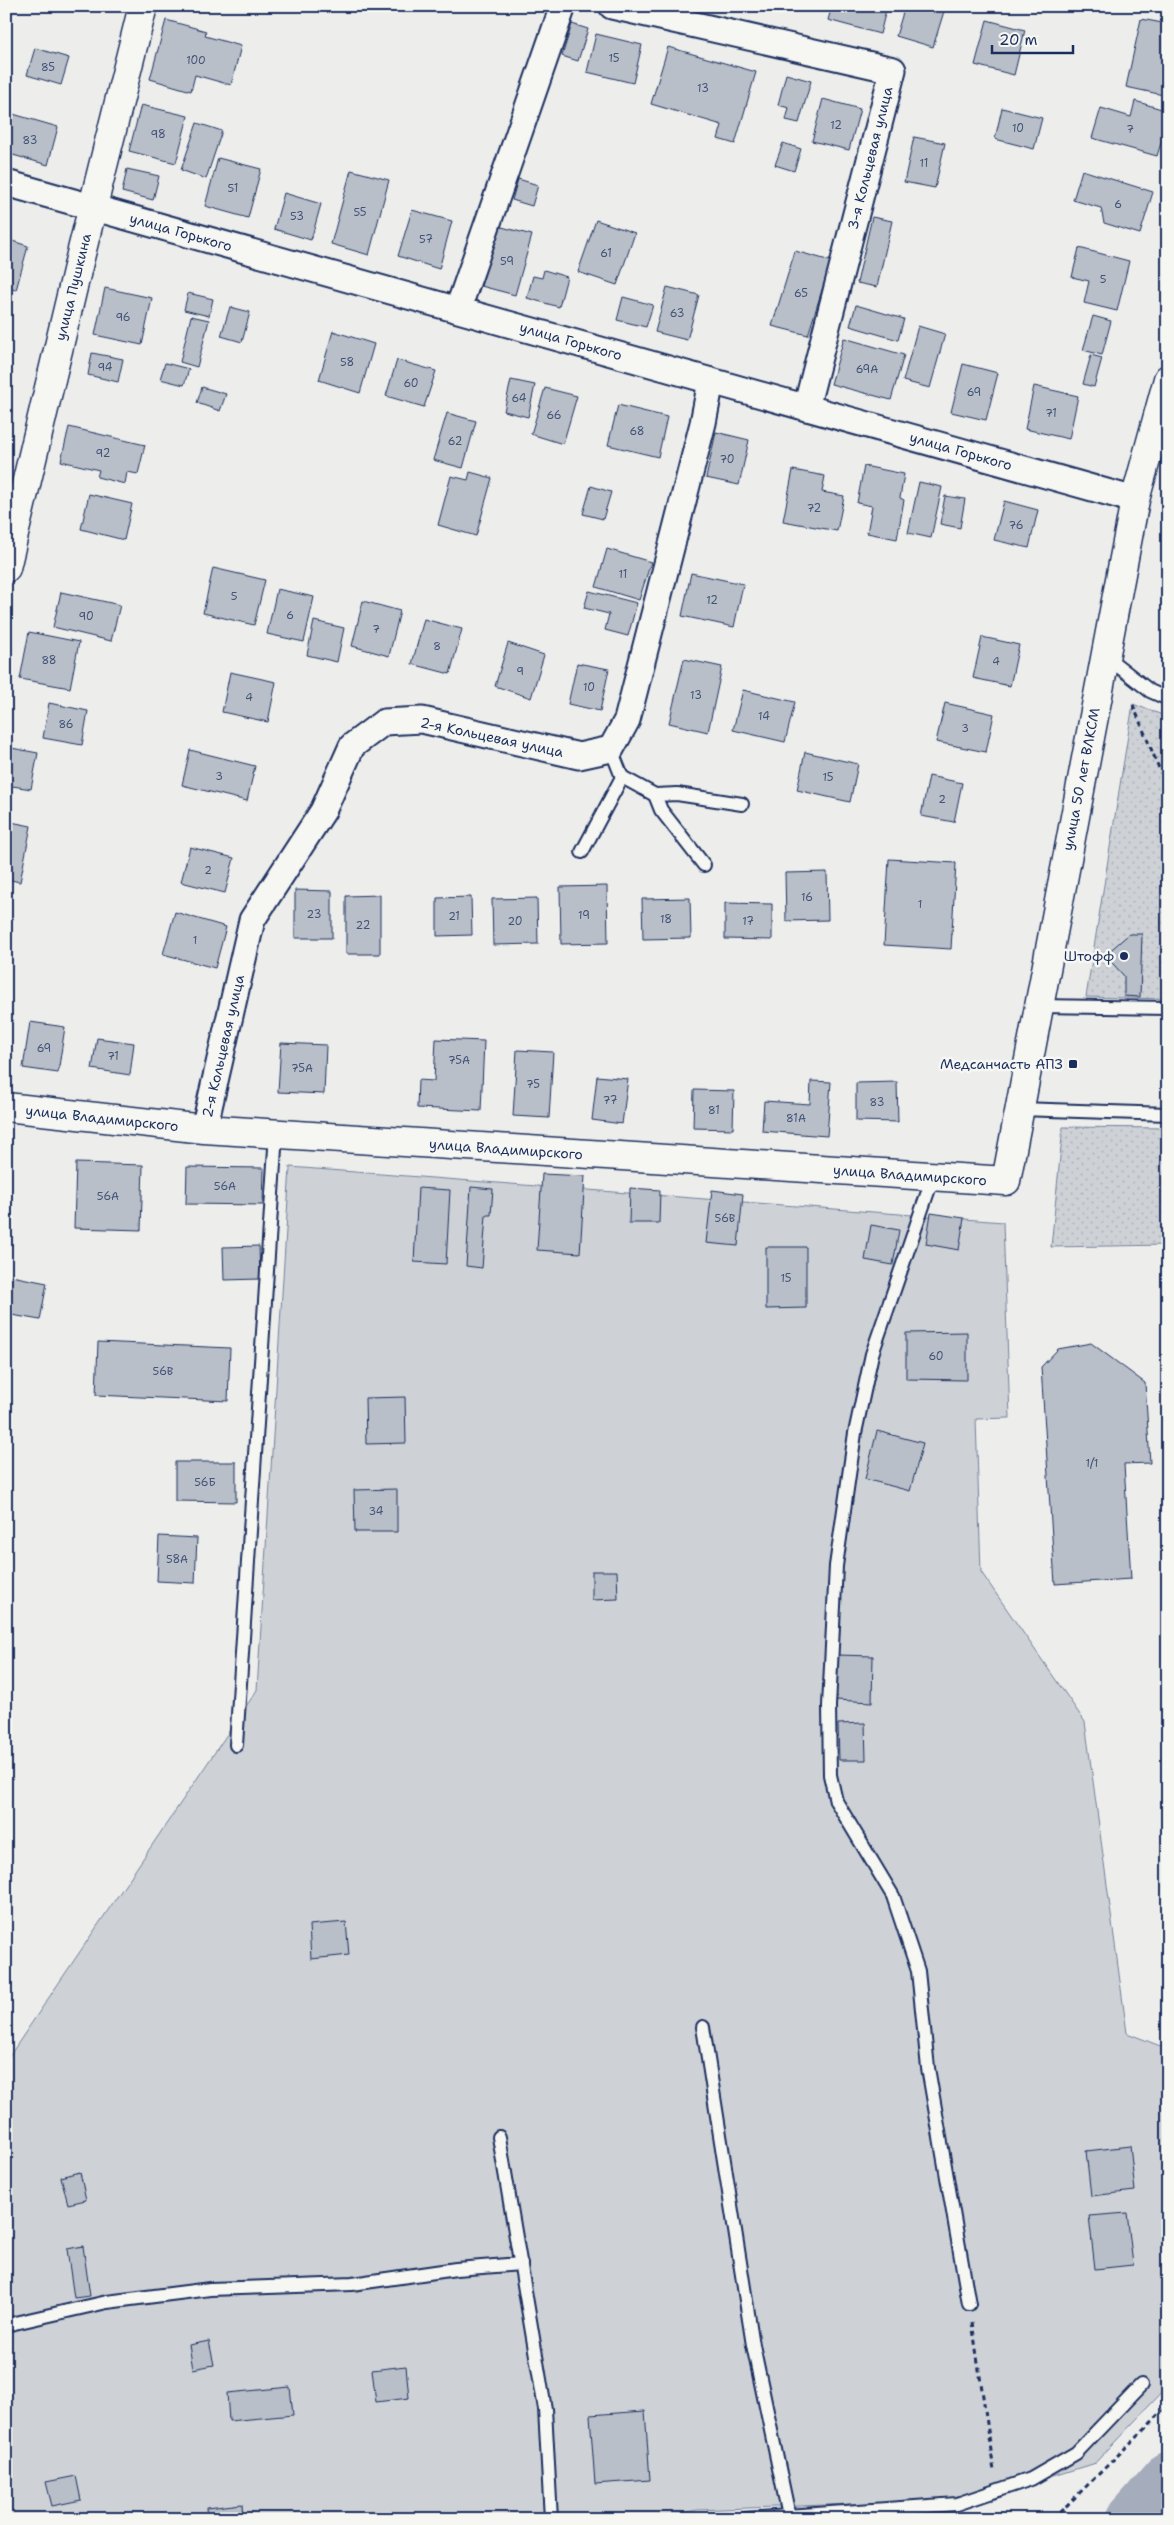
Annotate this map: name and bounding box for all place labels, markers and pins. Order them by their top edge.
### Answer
place label: Штофф [1064,947,1114,965]
marker: Штофф [1118,950,1130,962]
place label: Медсанчасть АПЗ [940,1055,1063,1073]
marker: Медсанчасть АПЗ [1067,1058,1079,1070]

